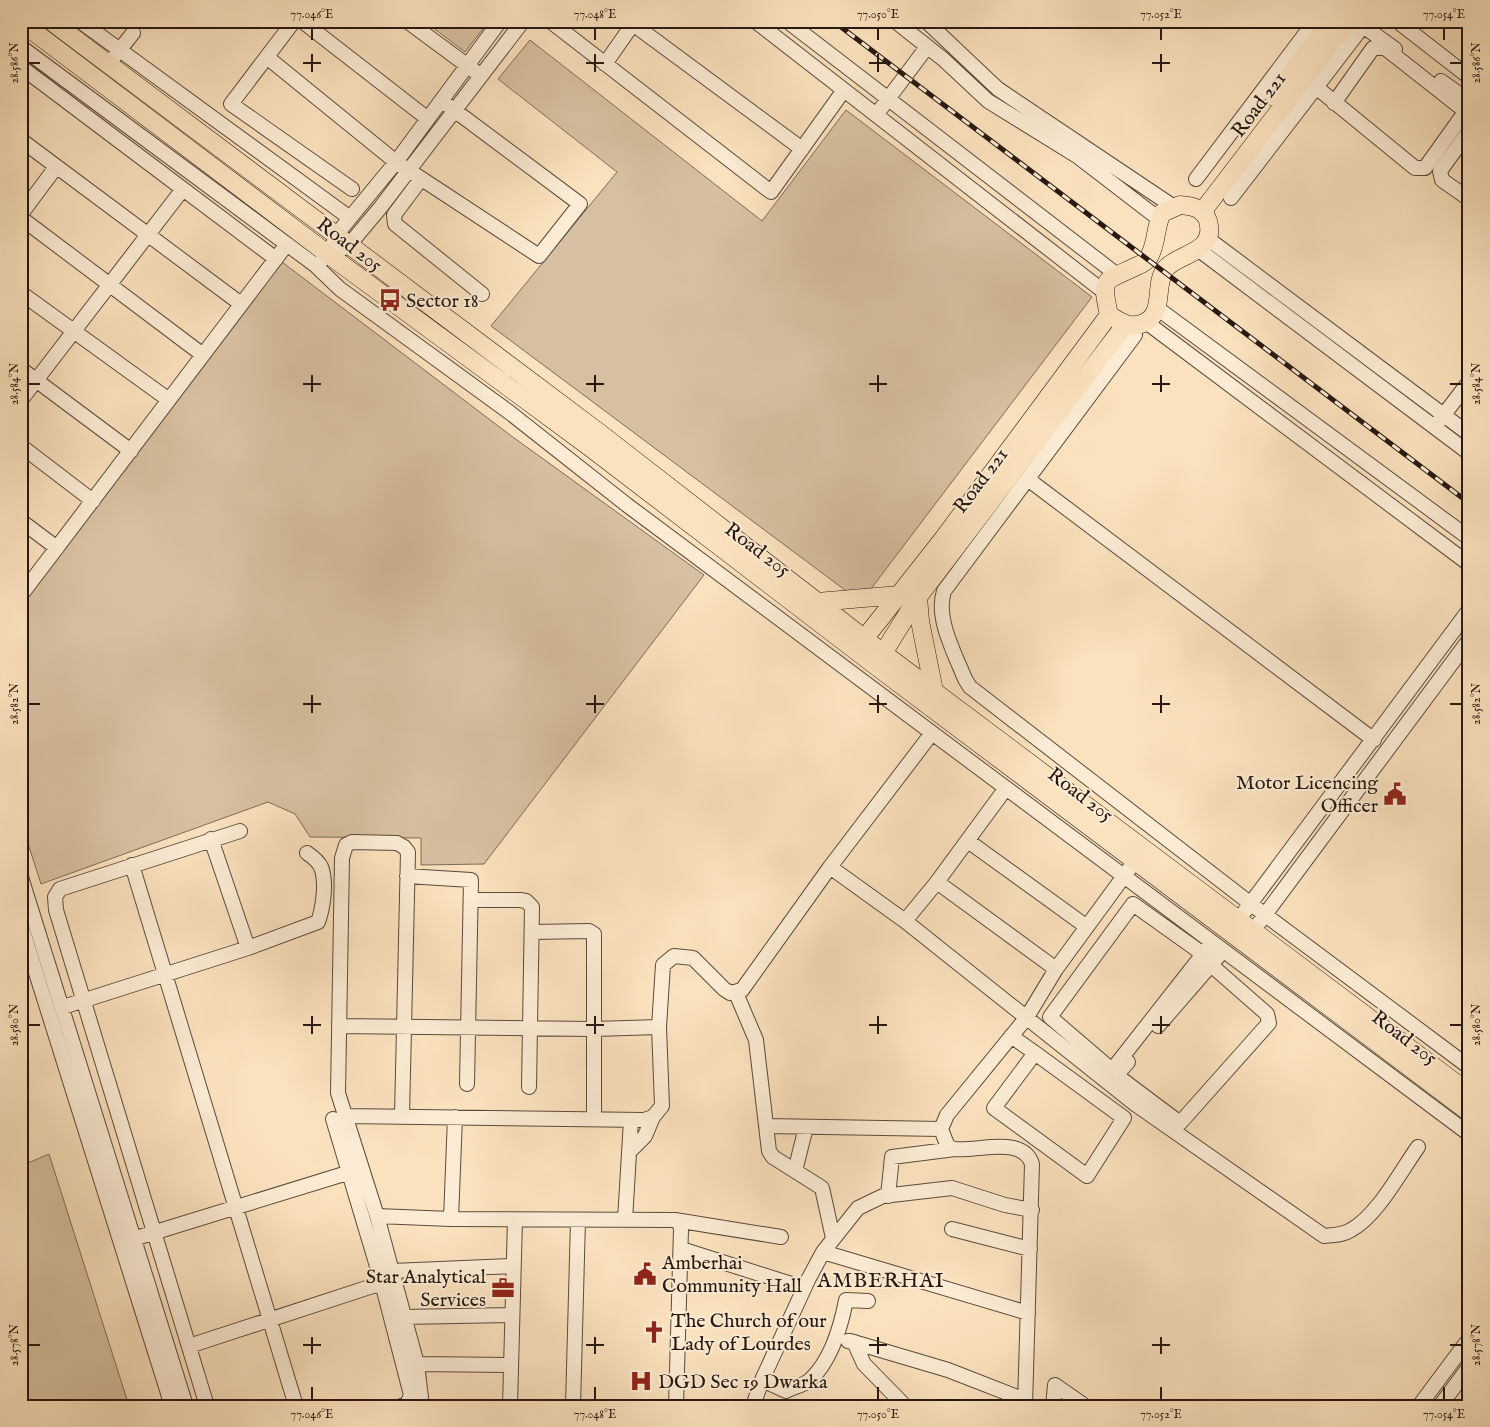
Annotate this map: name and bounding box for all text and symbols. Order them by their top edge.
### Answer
text: 77.046°E [291,7,333,22]
text: 77.048°E [574,7,616,22]
text: 77.050°E [857,7,899,22]
text: 77.052°E [1140,7,1182,22]
text: 77.054°E [1423,7,1465,22]
text: 28.586°N [7,42,22,84]
text: 28.586°N [1469,42,1484,84]
street label: Road 221 [1226,67,1292,143]
street label: Road 205 [311,212,387,278]
bus stop icon: Sector 18 [377,287,403,313]
place label: Sector 18 [406,289,479,314]
text: 28.584°N [7,362,22,405]
text: 28.584°N [1469,362,1484,405]
street label: Road 221 [948,443,1014,519]
street label: Road 205 [719,517,795,583]
text: 28.582°N [7,682,22,725]
text: 28.582°N [1469,682,1484,725]
street label: Road 205 [1042,762,1118,828]
place label: Motor Licencing Officer [1236,771,1379,819]
public building icon: Motor Licencing Officer [1382,781,1408,807]
text: 28.580°N [7,1003,22,1046]
text: 28.580°N [1469,1003,1484,1046]
street label: Road 205 [1366,1005,1442,1071]
place label: Amberhai Community Hall [661,1251,803,1299]
public building icon: Amberhai Community Hall [632,1261,658,1287]
place label: Star Analytical Services [366,1265,487,1313]
district label: AMBERHAI [816,1268,945,1295]
office icon: Star Analytical Services [490,1275,516,1301]
place label: The Church of our Lady of Lourdes [671,1309,827,1357]
church icon: The Church of our Lady of Lourdes [641,1319,667,1345]
text: 28.578°N [7,1324,22,1366]
text: 28.578°N [1469,1324,1484,1366]
hospital icon: DGD Sec 19 Dwarka [628,1368,654,1394]
place label: DGD Sec 19 Dwarka [658,1370,828,1395]
text: 77.046°E [291,1407,333,1422]
text: 77.048°E [574,1407,616,1422]
text: 77.050°E [857,1407,899,1422]
text: 77.052°E [1140,1407,1182,1422]
text: 77.054°E [1423,1407,1465,1422]

